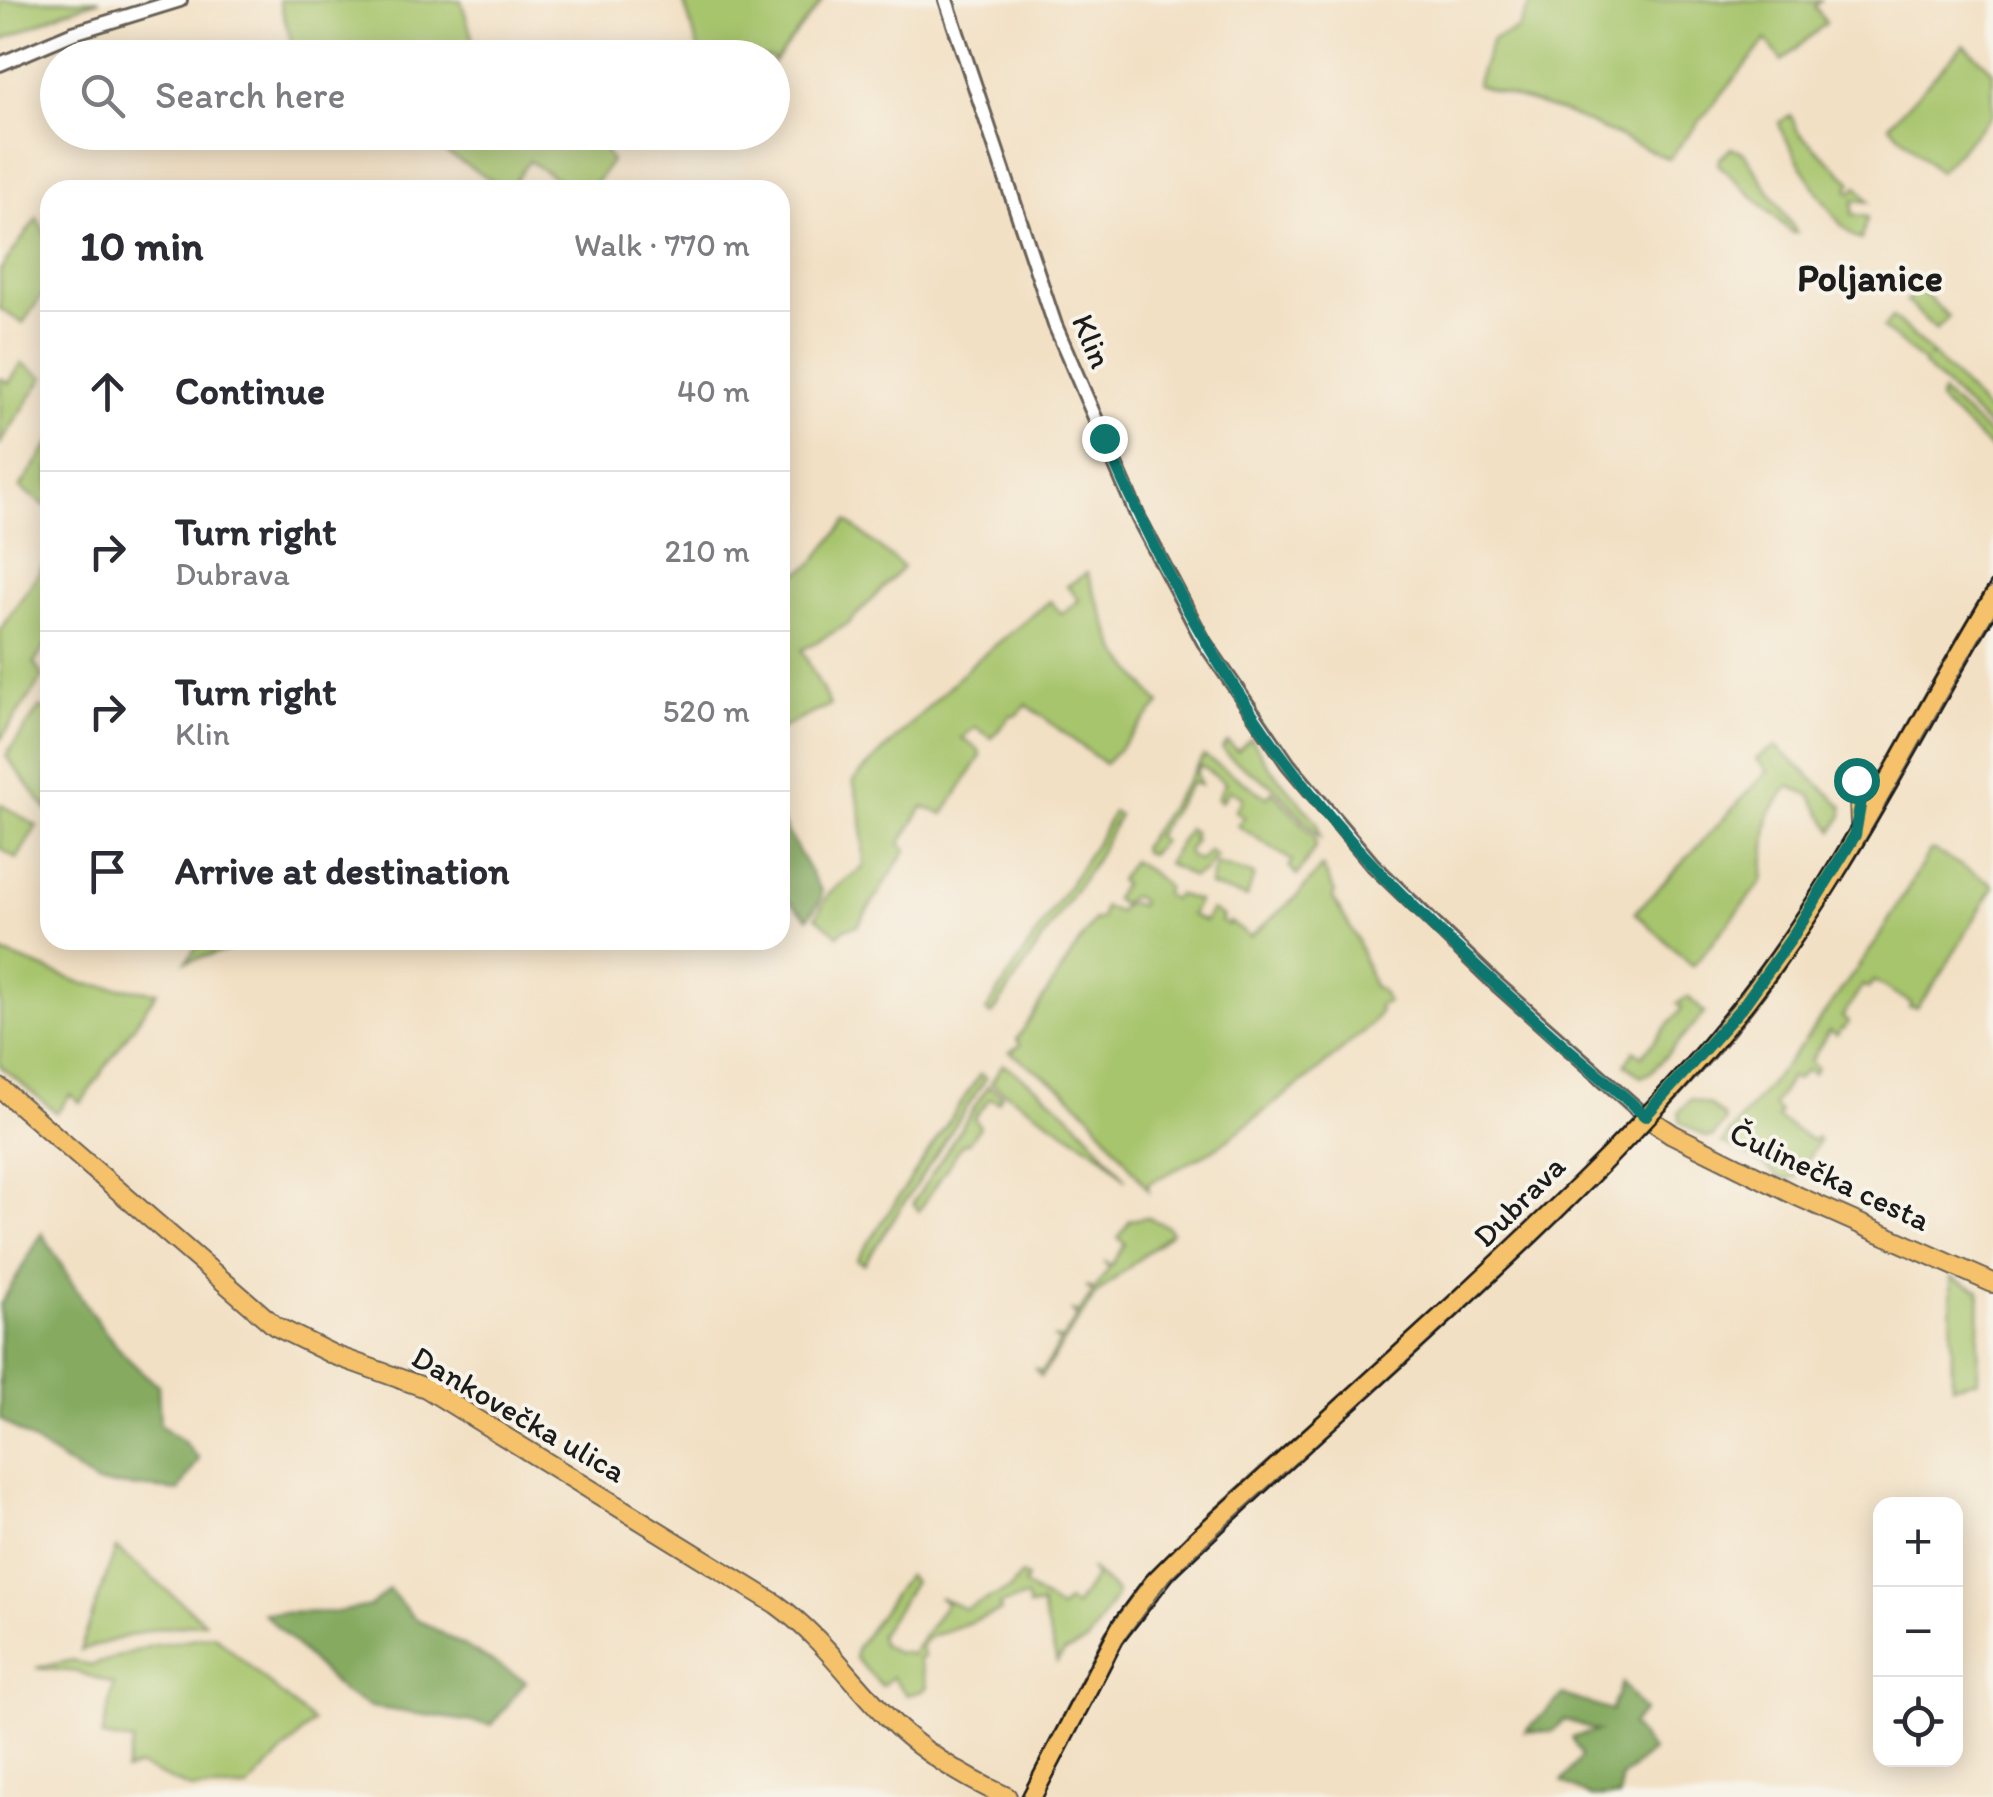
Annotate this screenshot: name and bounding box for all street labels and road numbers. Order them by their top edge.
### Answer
street label: Klin [1064,308,1120,374]
street label: Čulinečka cesta [1724,1113,1936,1239]
street label: Dubrava [1465,1147,1573,1255]
street label: Dankovečka ulica [405,1337,633,1491]

